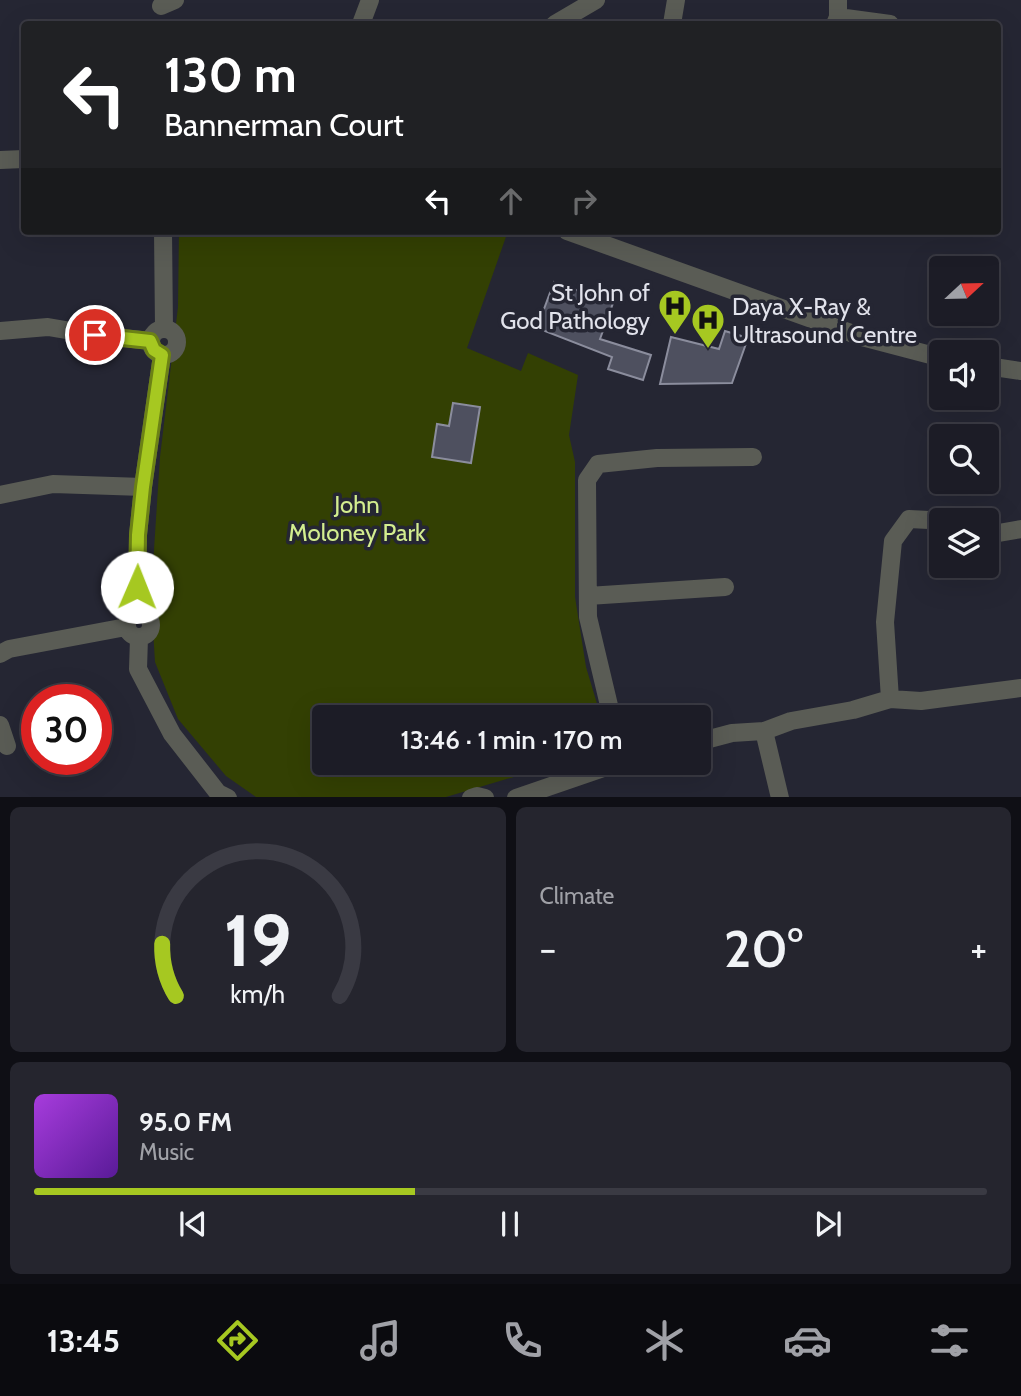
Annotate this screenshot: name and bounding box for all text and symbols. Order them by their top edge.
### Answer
text: 130 m [164,45,297,104]
icon: left [49,49,140,140]
text: Bannerman Court [164,105,404,144]
icon: left [419,182,457,220]
icon: ahead [492,182,530,220]
icon: right [565,182,603,220]
north arrow [929,256,999,326]
map controls [929,256,999,578]
place label: St John of God Pathology [500,278,650,335]
hospital icon: St John of God Pathology [656,287,694,336]
place label: Daya X-Ray & Ultrasound Centre [732,292,917,349]
hospital icon: Daya X-Ray & Ultrasound Centre [689,301,727,350]
pin [65,305,125,365]
icon: arrive [76,316,114,354]
button: sound [929,340,999,410]
button: search [929,424,999,494]
park label: John Moloney Park [288,490,426,547]
button: layers [929,508,999,578]
position arrow [100,550,174,624]
speed limit sign: 30 [21,684,112,775]
text: 13:46 · 1 min · 170 m [401,724,622,756]
text: Climate [540,882,614,910]
text: 19 [224,896,292,984]
text: 20° [724,917,803,980]
text: − [540,925,556,972]
text: + [970,925,987,972]
text: km/h [230,978,285,1008]
text: 95.0 FM [139,1106,232,1138]
text: Music [139,1138,194,1166]
icon: previous [174,1205,212,1243]
icon: pause [491,1205,529,1243]
icon: next [809,1205,847,1243]
icon: directions [213,1316,262,1365]
icon: music [356,1316,405,1365]
icon: phone [498,1316,547,1365]
icon: climate [640,1316,689,1365]
icon: car [783,1316,832,1365]
icon: filters [925,1316,974,1365]
text: 13:45 [47,1321,120,1360]

